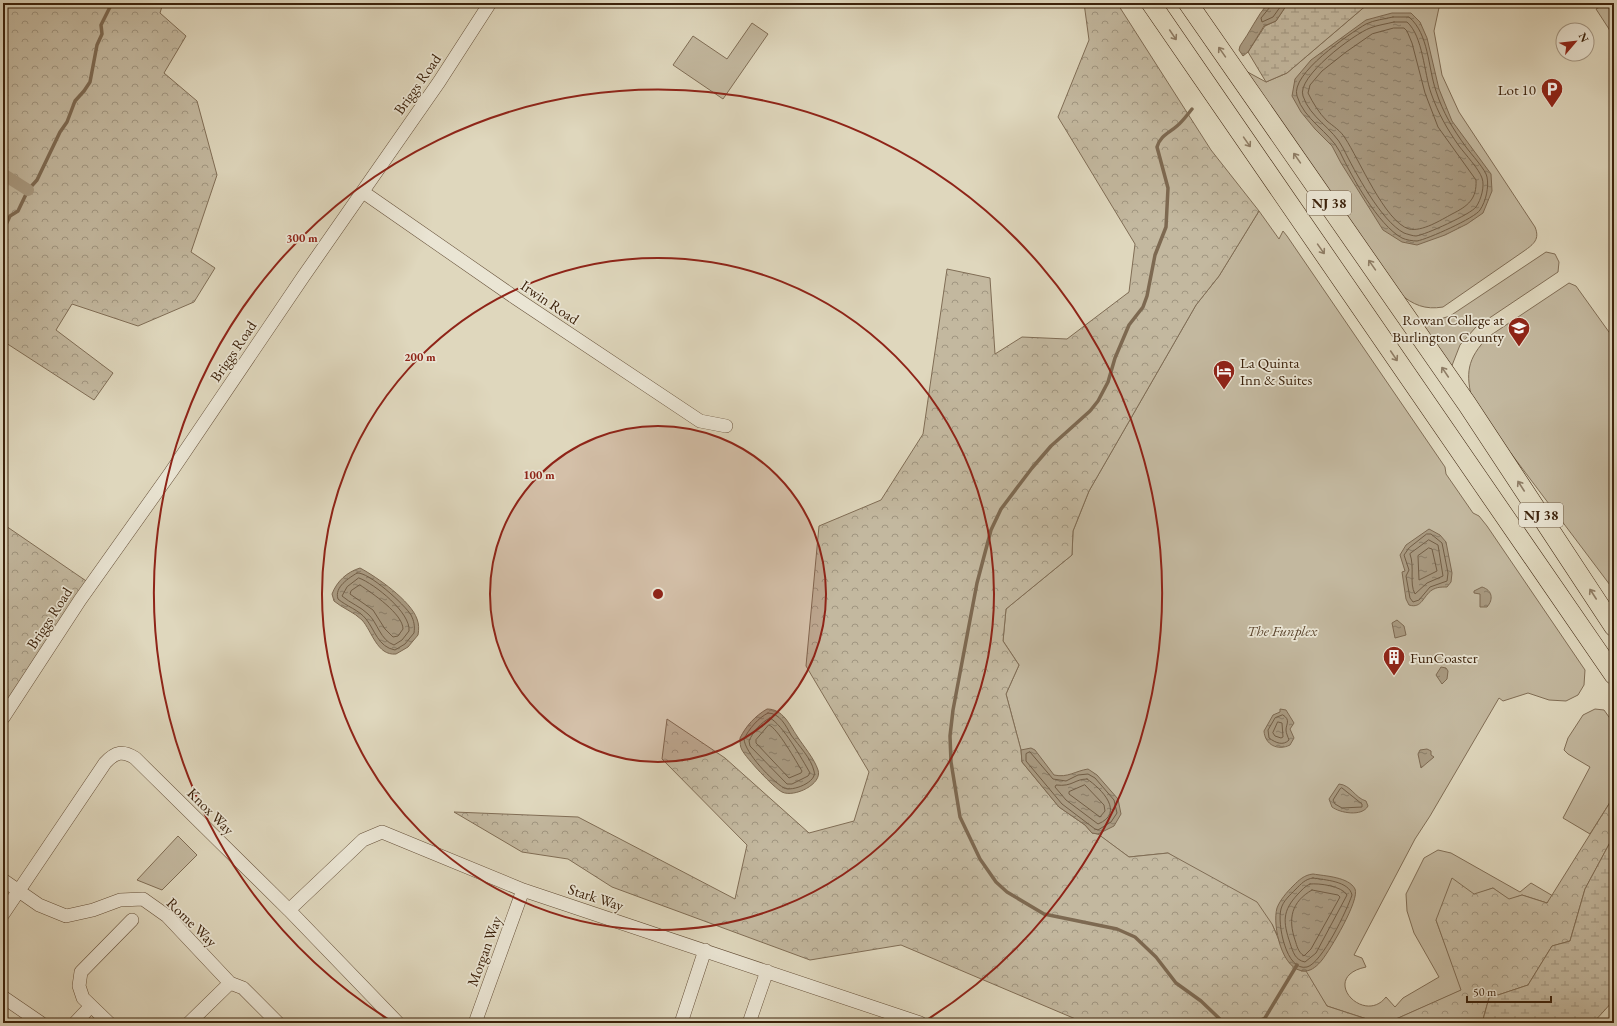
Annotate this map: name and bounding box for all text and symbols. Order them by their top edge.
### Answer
north arrow [1555,22,1595,62]
one-way arrow [1169,29,1177,40]
text: N [1576,30,1592,45]
one-way arrow [1218,47,1226,58]
street label: Briggs Road [389,50,445,118]
parking icon: Lot 10 [1539,76,1565,109]
place label: Lot 10 [1498,80,1536,99]
one-way arrow [1243,136,1251,147]
one-way arrow [1293,153,1301,164]
road number: NJ 38 [1307,191,1351,215]
text: 300 m [286,230,318,246]
one-way arrow [1317,243,1325,254]
one-way arrow [1368,260,1376,271]
street label: Irwin Road [517,276,583,329]
place label: Rowan College at Burlington County [1392,310,1504,346]
school or university icon: Rowan College at Burlington County [1506,315,1532,348]
street label: Briggs Road [206,316,261,385]
text: 200 m [404,349,436,365]
one-way arrow [1390,350,1398,361]
place label: La Quinta Inn & Suites [1240,353,1312,389]
hotel icon: La Quinta Inn & Suites [1211,358,1237,391]
one-way arrow [1441,367,1449,378]
text: 100 m [523,467,555,483]
one-way arrow [1517,480,1525,491]
road number: NJ 38 [1519,503,1563,527]
street label: Briggs Road [22,583,76,652]
centre of rings [651,587,665,601]
one-way arrow [1588,588,1596,600]
park label: The Funplex [1247,621,1317,640]
building icon: FunCoaster [1381,644,1407,677]
place label: FunCoaster [1410,648,1478,667]
street label: Knox Way [183,783,239,839]
street label: Stark Way [566,879,627,915]
street label: Rome Way [163,893,222,951]
street label: Morgan Way [462,913,506,989]
scale bar [1467,978,1551,1004]
text: 50 m [1473,984,1497,1000]

